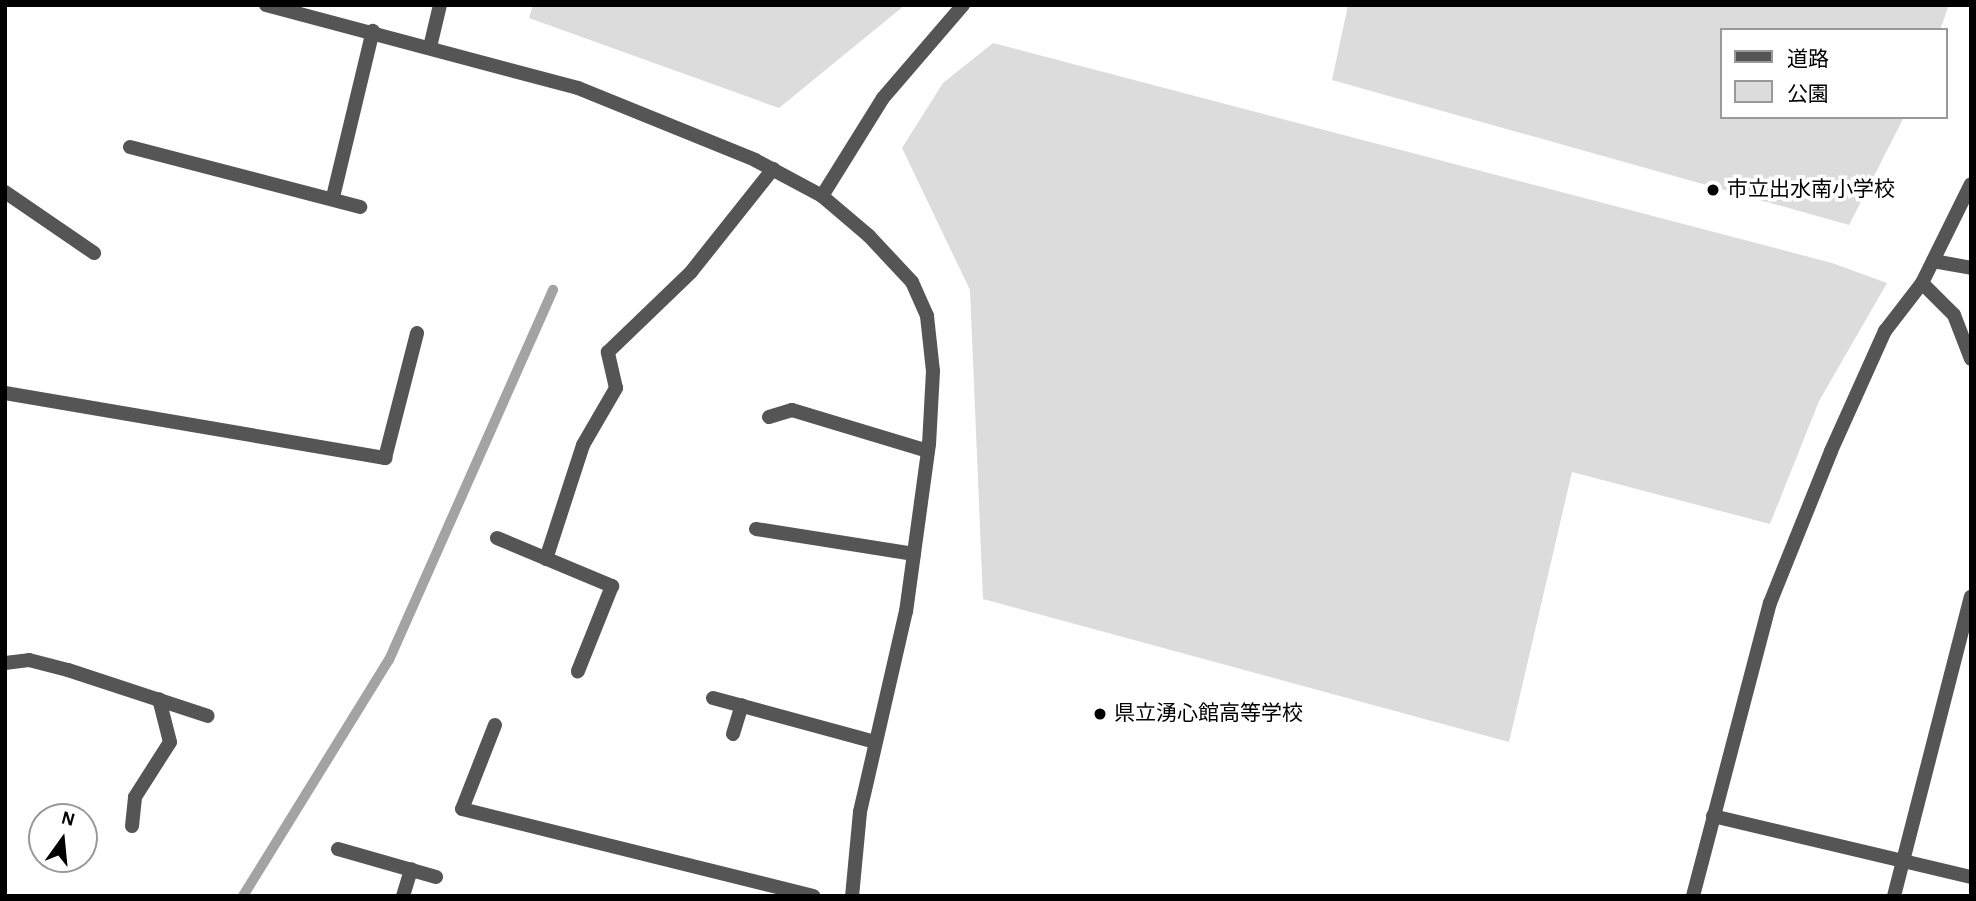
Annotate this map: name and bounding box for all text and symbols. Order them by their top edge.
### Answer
legend [1720,28,1948,119]
text: 道路 [1787,49,1829,70]
text: 公園 [1787,84,1829,105]
place label: 市立出水南小学校 [1727,177,1895,203]
marker: 市立出水南小学校 [1705,182,1721,198]
place label: 県立湧心館高等学校 [1114,701,1303,727]
marker: 県立湧心館高等学校 [1092,706,1108,722]
north arrow [28,803,98,873]
text: N [59,808,77,830]

